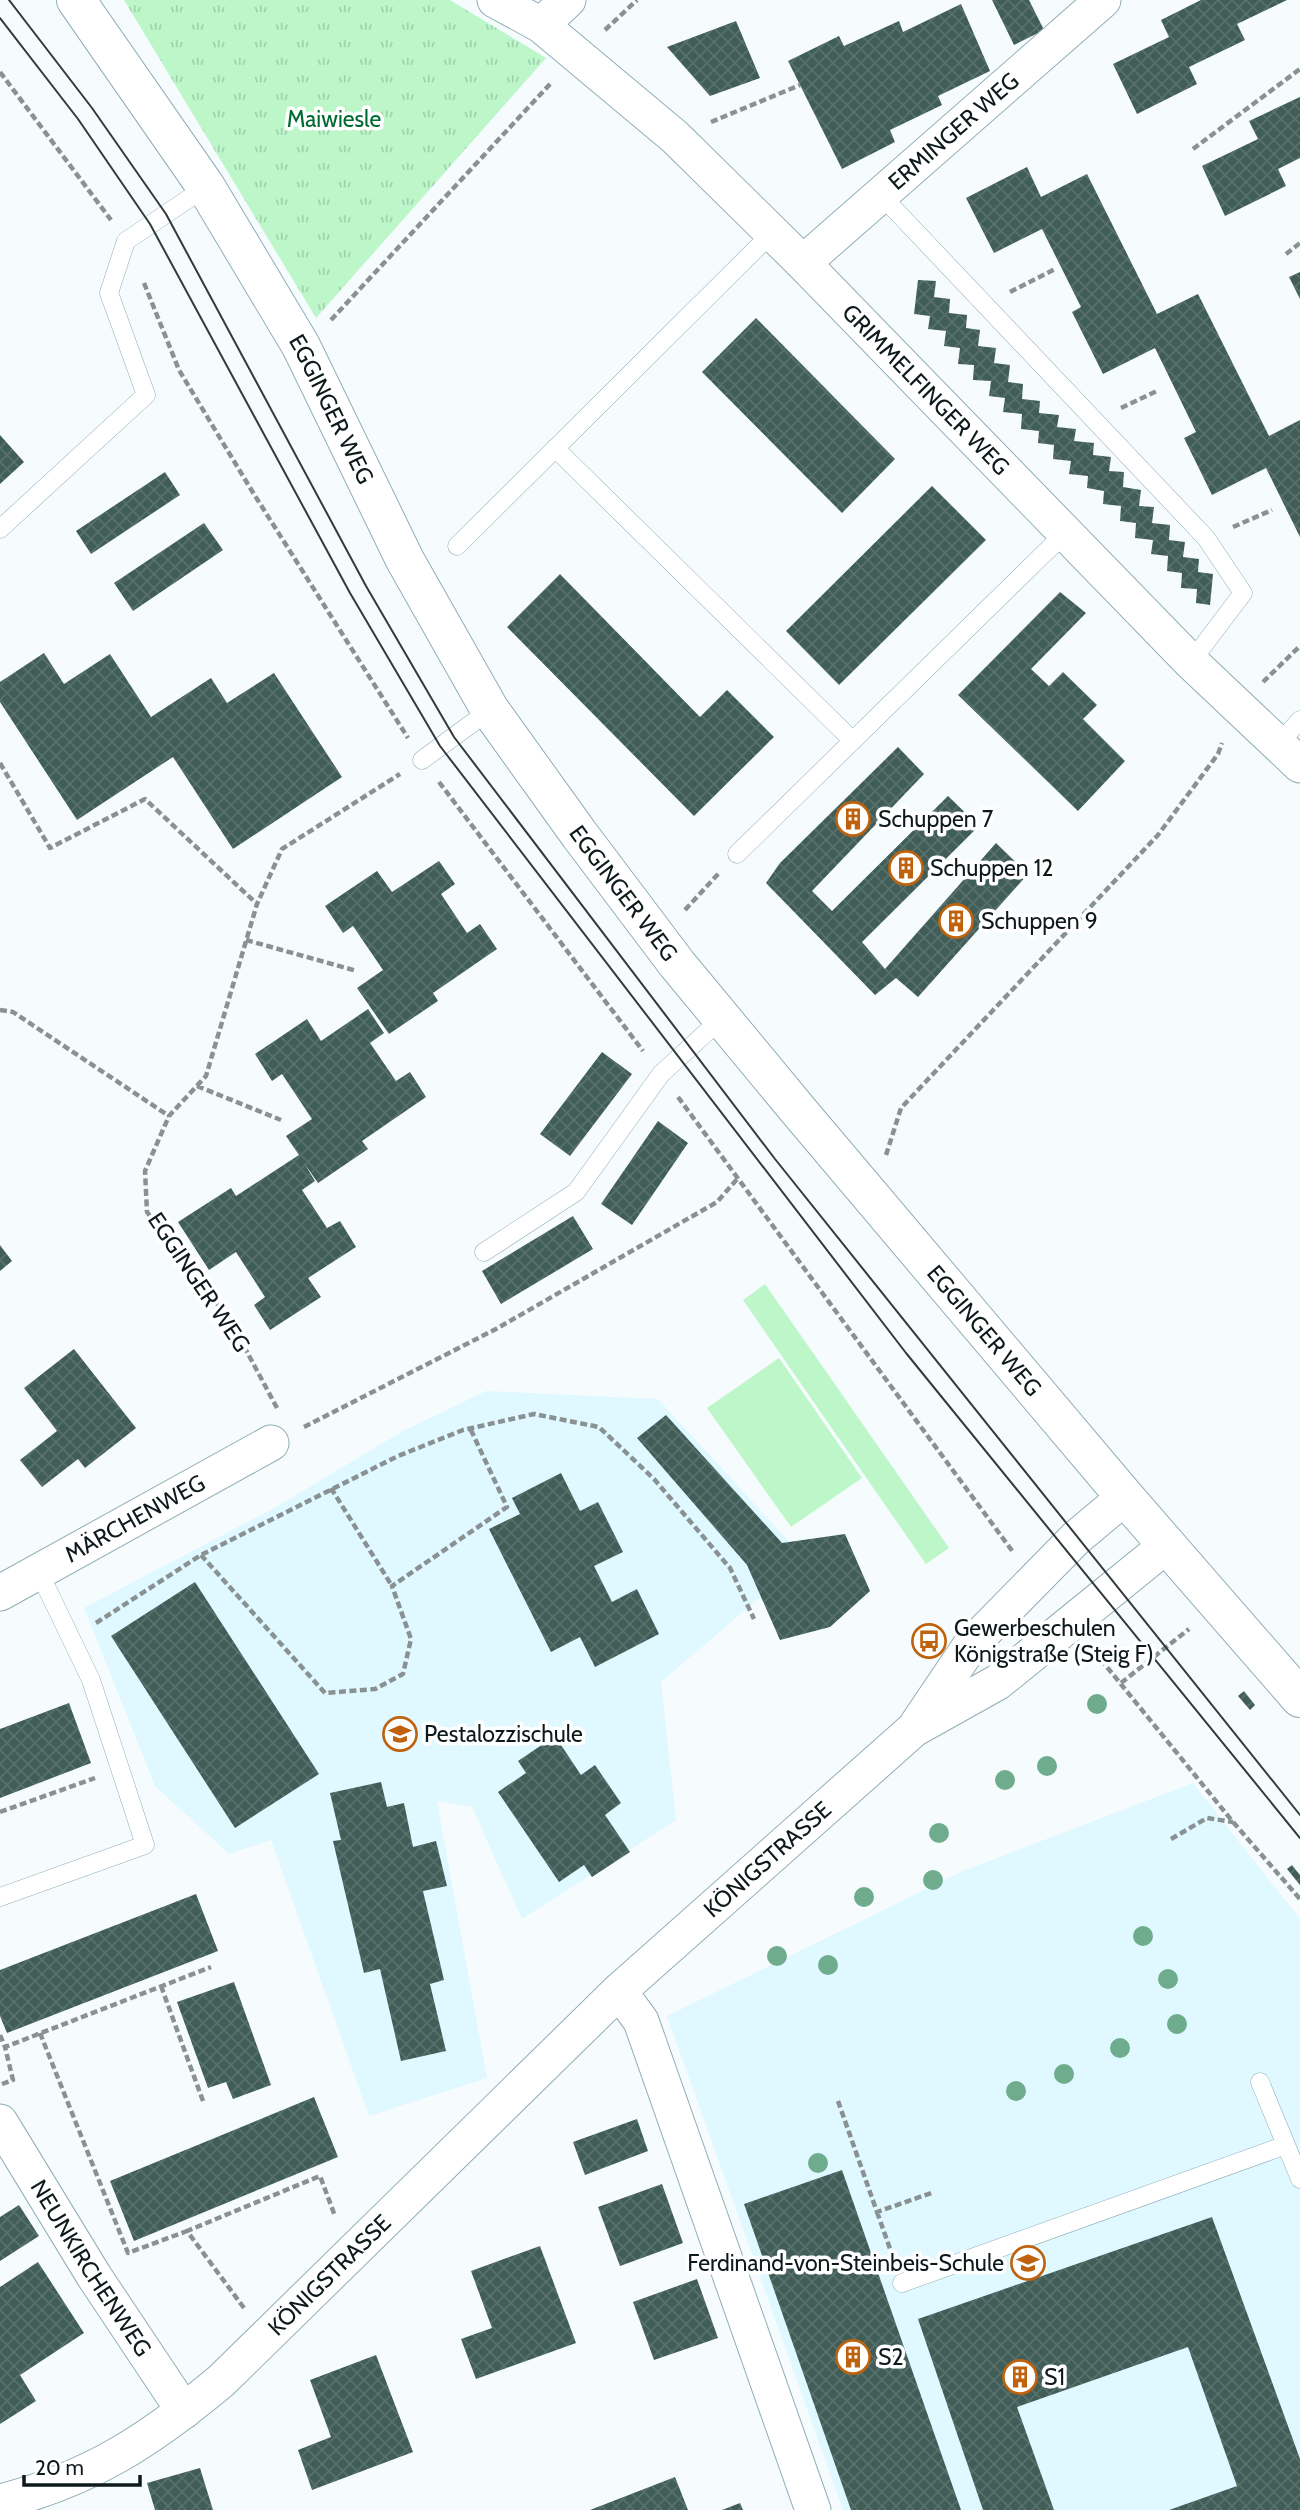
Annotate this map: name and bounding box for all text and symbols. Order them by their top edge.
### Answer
street label: ERMINGER WEG [882,66,1024,196]
park label: Maiwiesle [287,105,381,133]
street label: GRIMMELFINGER WEG [837,298,1015,481]
street label: EGGINGER WEG [283,329,380,488]
building icon: Schuppen 7 [834,800,872,838]
place label: Schuppen 7 [878,805,994,833]
street label: EGGINGER WEG [563,820,684,966]
building icon: Schuppen 12 [887,849,925,887]
place label: Schuppen 12 [930,854,1053,882]
building icon: Schuppen 9 [937,902,975,940]
place label: Schuppen 9 [981,907,1098,935]
street label: EGGINGER WEG [142,1207,256,1357]
street label: EGGINGER WEG [921,1259,1047,1402]
street label: MÄRCHENWEG [60,1468,210,1568]
place label: Gewerbeschulen Königstraße (Steig F) [954,1614,1154,1668]
bus stop icon: Gewerbeschulen Königstraße (Steig F) [910,1622,948,1660]
school or university icon: Pestalozzischule [381,1715,419,1753]
place label: Pestalozzischule [424,1720,583,1748]
street label: KÖNIGSTRASSE [698,1795,837,1923]
street label: NEUNKIRCHENWEG [25,2175,157,2362]
street label: KÖNIGSTRASSE [262,2209,397,2341]
school or university icon: Ferdinand-von-Steinbeis-Schule [1009,2244,1047,2282]
place label: Ferdinand-von-Steinbeis-Schule [687,2249,1004,2277]
building icon: S2 [834,2338,872,2376]
place label: S2 [878,2343,903,2371]
building icon: S1 [1001,2358,1039,2396]
place label: S1 [1044,2363,1065,2391]
scale bar [24,2444,140,2488]
text: 20 m [35,2455,84,2480]

